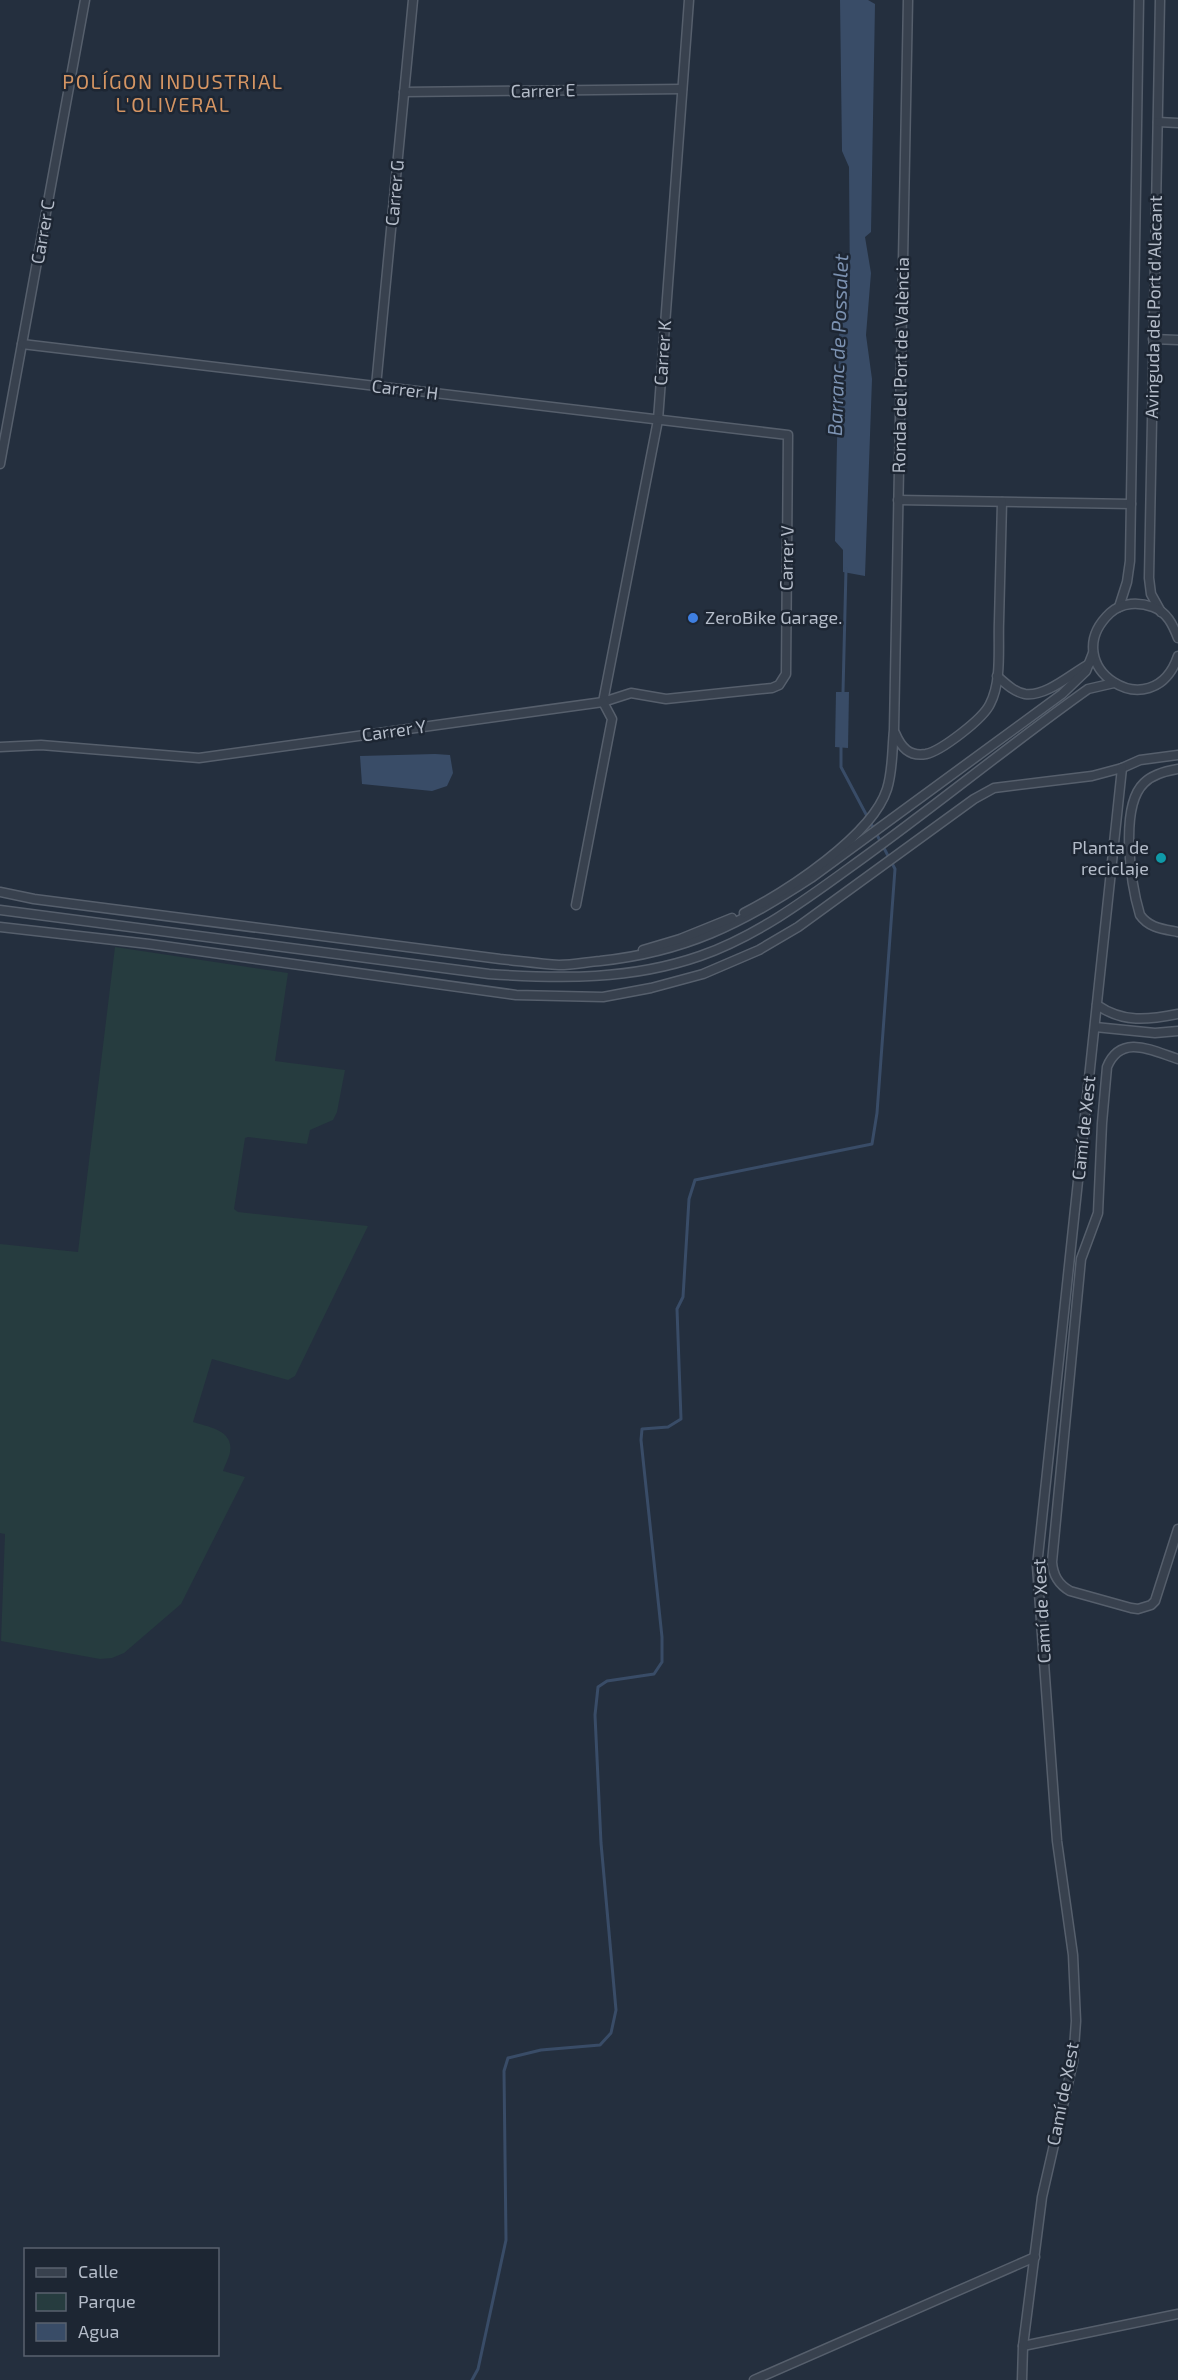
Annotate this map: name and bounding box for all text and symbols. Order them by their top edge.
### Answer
district label: POLÍGON INDUSTRIAL L'OLIVERAL [62,69,284,116]
street label: Carrer E [510,78,576,102]
street label: Carrer G [380,159,408,227]
street label: Avinguda del Port d'Alacant [1140,195,1166,419]
street label: Carrer C [26,198,59,266]
water label: Barranc de Possalet [822,253,852,436]
street label: Ronda del Port de València [887,257,913,473]
street label: Carrer K [649,319,675,386]
street label: Carrer H [371,374,440,404]
street label: Carrer V [774,525,798,591]
place label: ZeroBike Garage. [705,606,842,628]
marker: ZeroBike Garage. [686,611,700,625]
street label: Carrer Y [360,715,428,745]
place label: Planta de reciclaje [1072,836,1149,879]
marker: Planta de reciclaje [1154,851,1168,865]
street label: Camí de Xest [1067,1074,1099,1181]
street label: Camí de Xest [1027,1558,1055,1664]
street label: Camí de Xest [1041,2040,1083,2147]
legend [24,2248,219,2356]
text: Calle [78,2260,119,2282]
text: Parque [78,2290,136,2312]
text: Agua [78,2320,119,2342]

